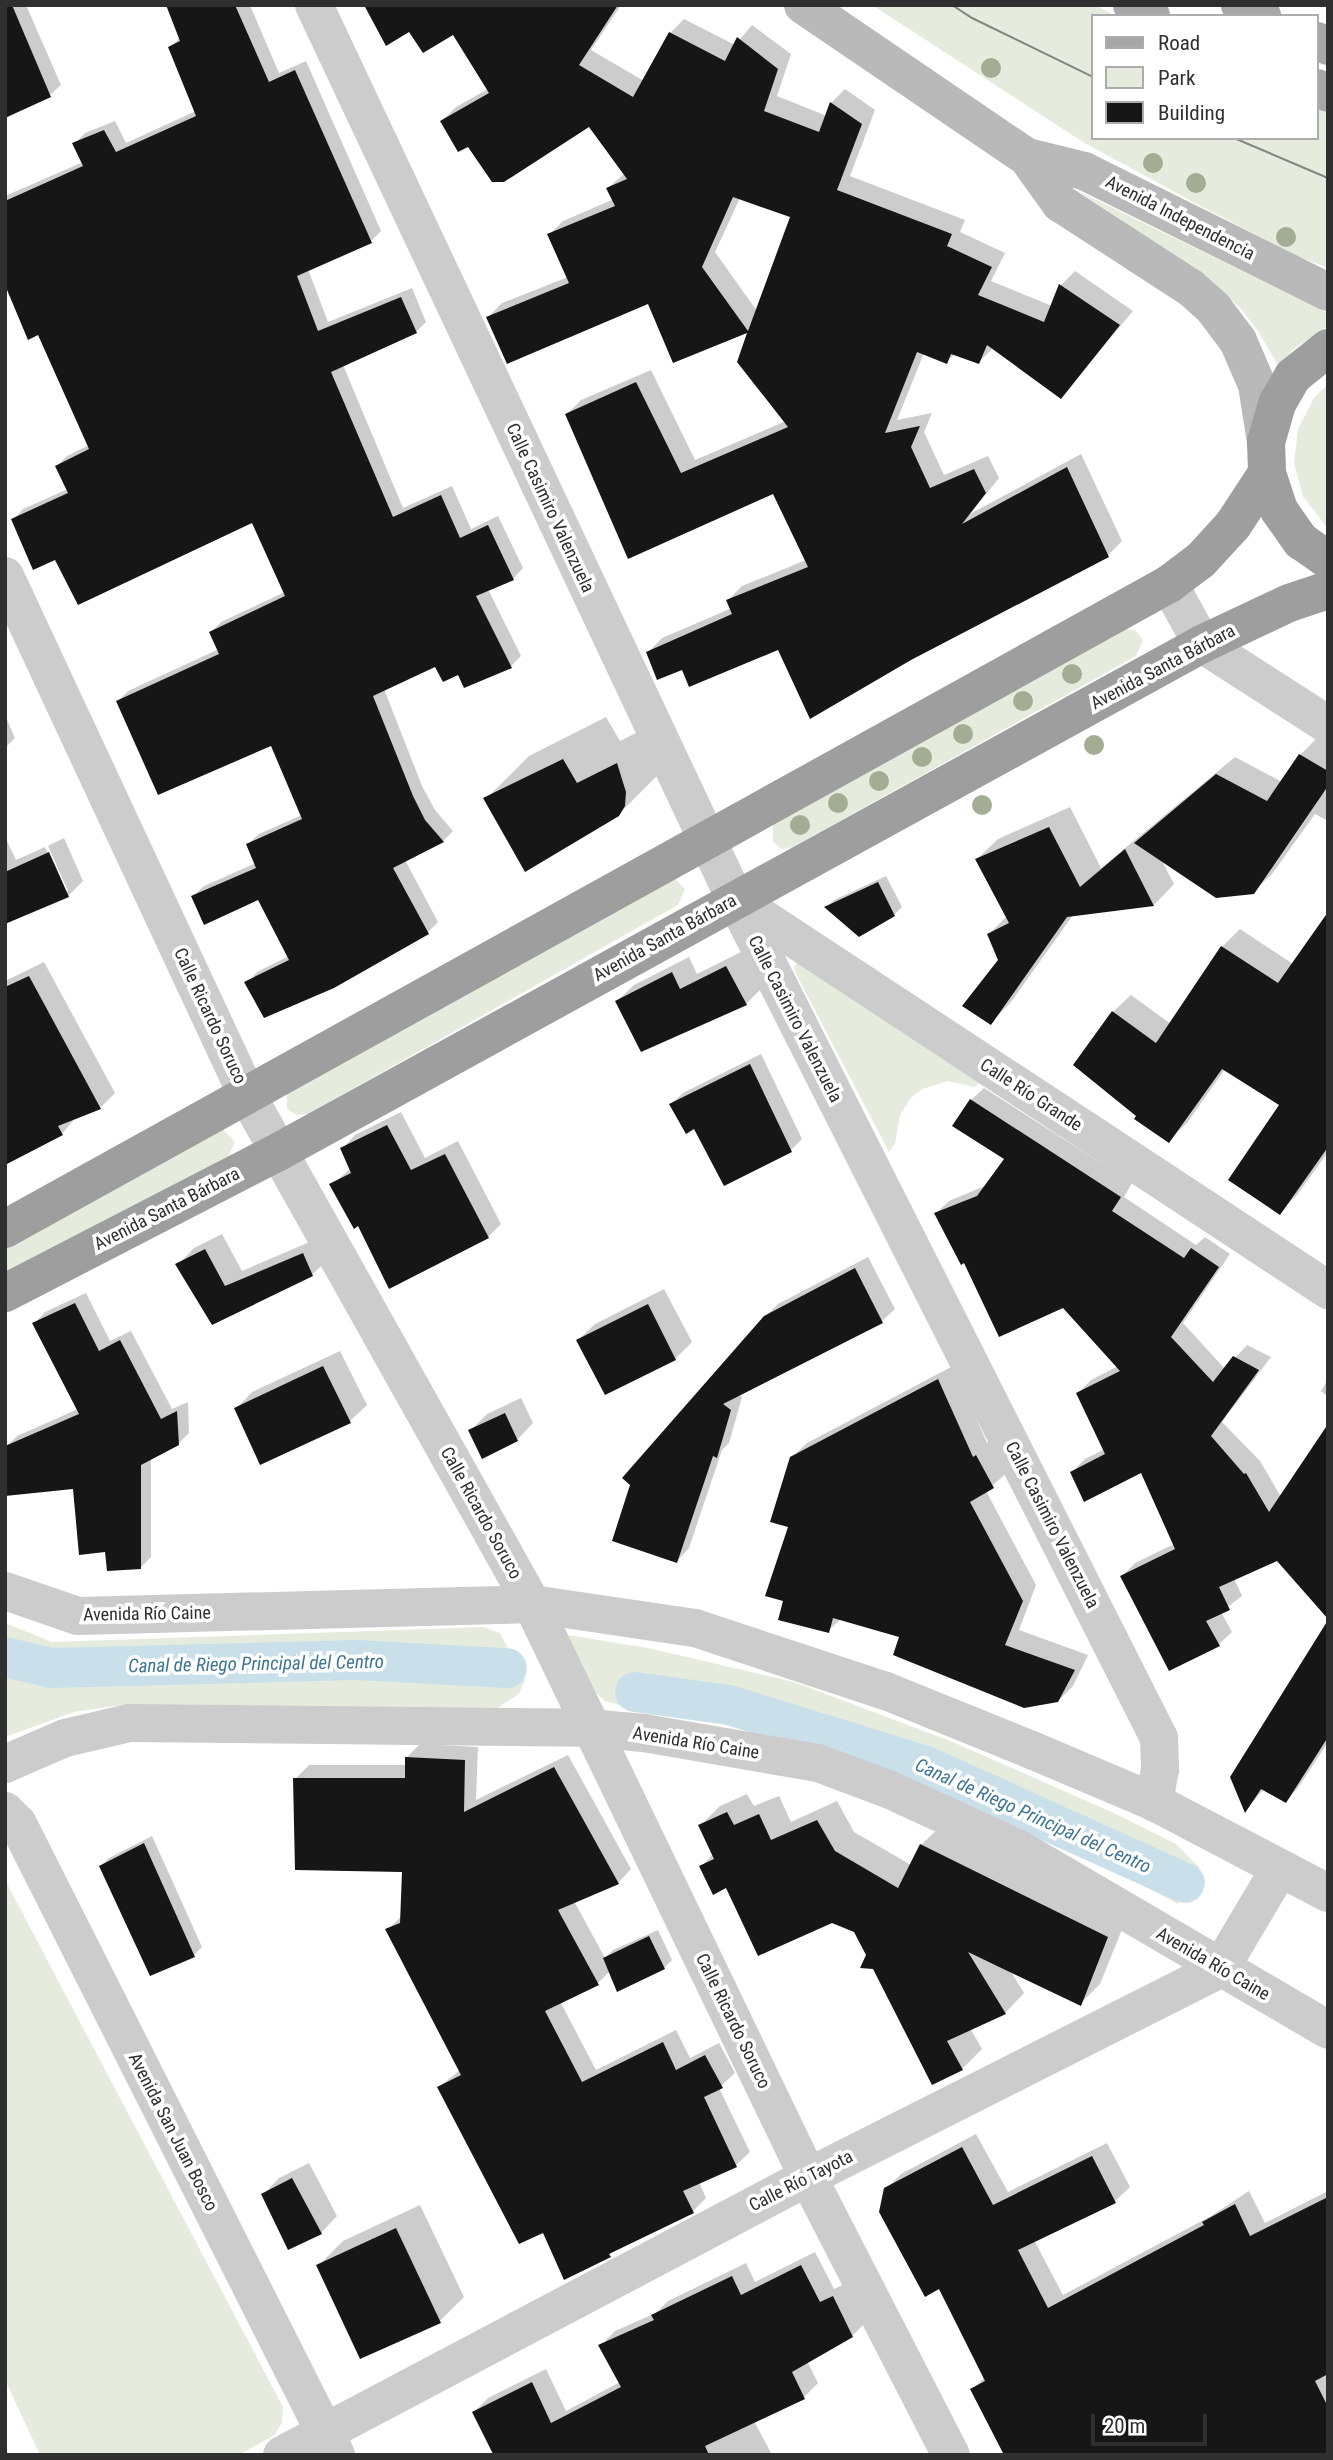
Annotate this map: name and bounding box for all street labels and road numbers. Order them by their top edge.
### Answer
street label: Avenida Independencia [1102,171,1258,265]
street label: Calle Casimiro Valenzuela [501,420,599,596]
street label: Avenida Santa Bárbara [1087,620,1239,714]
street label: Avenida Santa Bárbara [590,890,740,986]
street label: Calle Casimiro Valenzuela [744,932,846,1106]
street label: Calle Ricardo Soruco [169,945,251,1087]
street label: Calle Río Grande [976,1054,1086,1136]
street label: Avenida Santa Bárbara [91,1163,243,1255]
street label: Calle Casimiro Valenzuela [1001,1438,1103,1612]
street label: Calle Ricardo Soruco [436,1443,526,1583]
street label: Avenida Río Caine [83,1602,211,1626]
street label: Avenida Río Caine [631,1722,761,1764]
street label: Avenida Río Caine [1152,1923,1274,2005]
street label: Calle Ricardo Soruco [691,1950,775,2092]
street label: Avenida San Juan Bosco [124,2049,222,2215]
street label: Calle Río Tayota [745,2146,857,2216]

